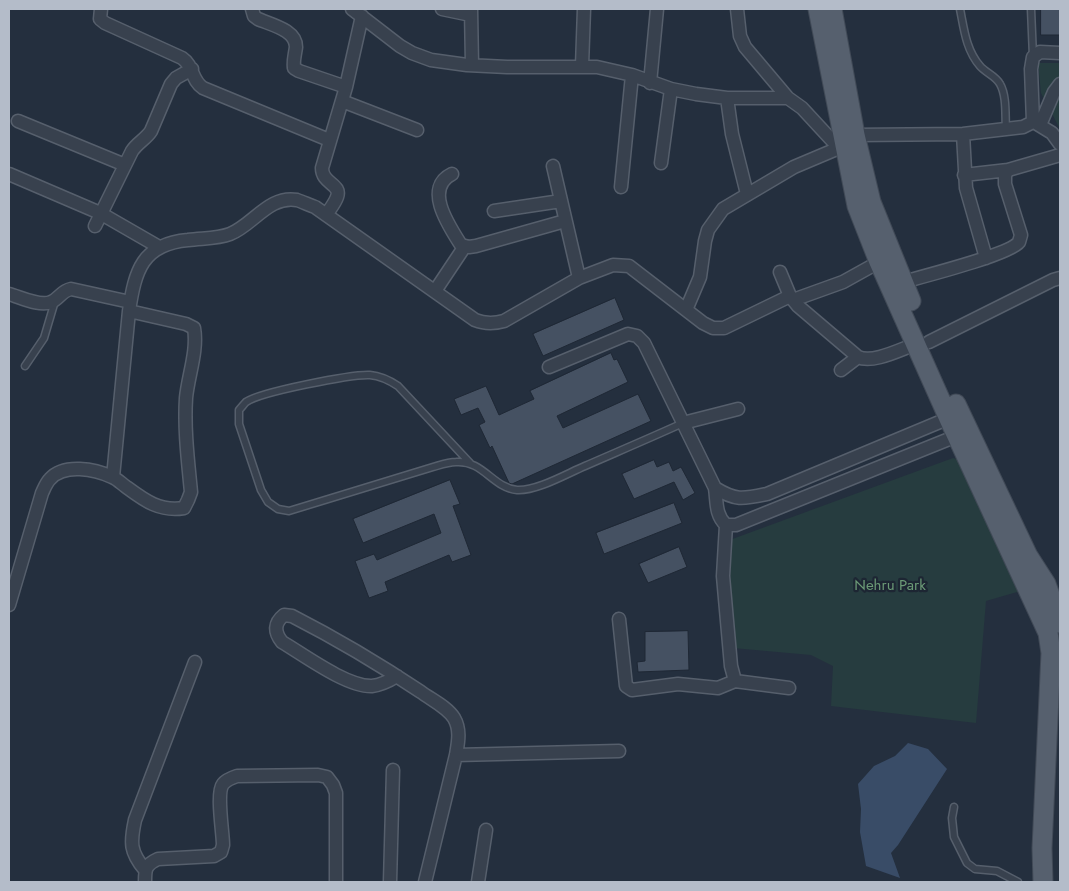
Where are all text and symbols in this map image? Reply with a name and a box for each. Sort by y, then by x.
park label: Nehru Park [854,577,926,595]

